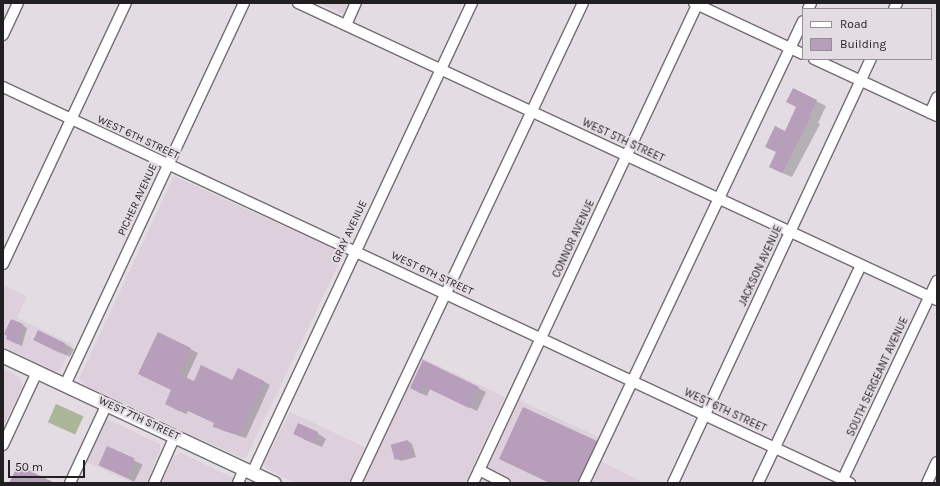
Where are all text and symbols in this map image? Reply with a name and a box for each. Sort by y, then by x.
legend [802,8,932,60]
text: Road [840,17,868,31]
text: Building [840,37,886,51]
street label: WEST 6TH STREET [95,113,181,163]
street label: WEST 5TH STREET [580,116,666,166]
street label: PICHER AVENUE [116,162,160,238]
street label: CONNOR AVENUE [550,198,598,280]
street label: GRAY AVENUE [330,199,370,265]
street label: JACKSON AVENUE [737,224,785,308]
street label: WEST 6TH STREET [389,249,475,299]
street label: SOUTH SERGEANT AVENUE [844,315,912,439]
street label: WEST 6TH STREET [682,386,768,436]
street label: WEST 7TH STREET [96,394,182,444]
scale bar [10,452,87,478]
text: 50 m [15,460,43,474]

